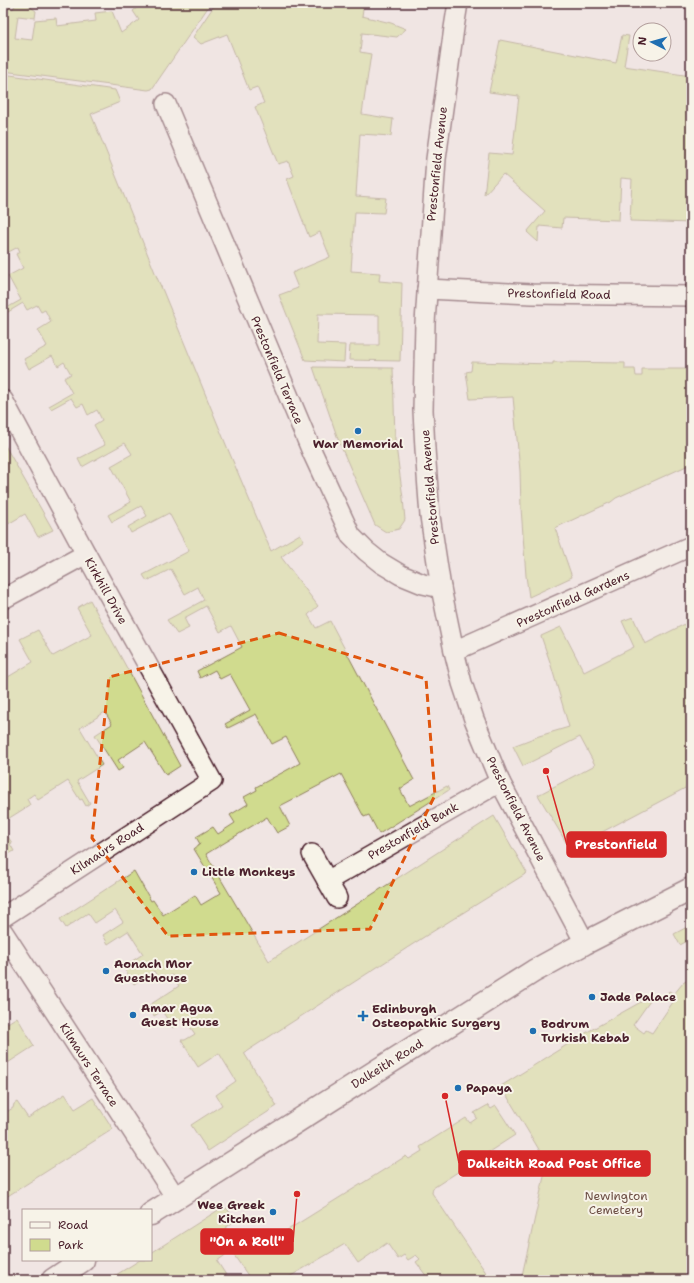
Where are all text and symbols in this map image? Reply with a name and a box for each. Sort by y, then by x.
north arrow [632,22,672,62]
text: N [635,36,650,46]
street label: Prestonfield Avenue [423,106,451,222]
street label: Prestonfield Road [507,285,611,303]
street label: Prestonfield Terrace [247,314,307,427]
marker: War Memorial [353,426,363,436]
street label: Prestonfield Avenue [417,429,443,545]
place label: War Memorial [313,436,403,452]
street label: Kirkhill Drive [81,555,131,627]
street label: Prestonfield Gardens [514,567,632,631]
street label: Prestonfield Avenue [483,754,549,864]
street label: Prestonfield Bank [365,799,461,863]
street label: Kilmaurs Road [67,819,147,879]
callout: Prestonfield [567,832,666,857]
text: Prestonfield [575,836,657,853]
place label: Little Monkeys [202,864,295,880]
marker: Little Monkeys [189,867,199,877]
place label: Aonach Mor Guesthouse [114,956,193,986]
marker: Aonach Mor Guesthouse [101,966,111,976]
place label: Jade Palace [600,989,676,1005]
marker: Jade Palace [587,992,597,1002]
place label: Amar Agua Guest House [141,1000,219,1030]
place label: Edinburgh Osteopathic Surgery [372,1001,500,1031]
marker: Amar Agua Guest House [128,1010,138,1020]
marker: Edinburgh Osteopathic Surgery [357,1010,369,1022]
place label: Bodrum Turkish Kebab [541,1016,629,1046]
street label: Kilmaurs Terrace [56,1020,122,1110]
marker: Bodrum Turkish Kebab [528,1026,538,1036]
street label: Dalkeith Road [348,1035,426,1092]
place label: Papaya [466,1080,513,1096]
marker: Papaya [453,1083,463,1093]
callout: Dalkeith Road Post Office [459,1151,650,1176]
text: Dalkeith Road Post Office [467,1155,641,1172]
park label: Newington Cemetery [584,1188,648,1218]
place label: Wee Greek Kitchen [197,1197,265,1227]
marker: Wee Greek Kitchen [268,1207,278,1217]
legend [22,1209,152,1261]
text: Road [58,1217,89,1233]
callout: "On a Roll" [201,1229,293,1254]
text: "On a Roll" [209,1233,285,1250]
text: Park [58,1237,84,1253]

